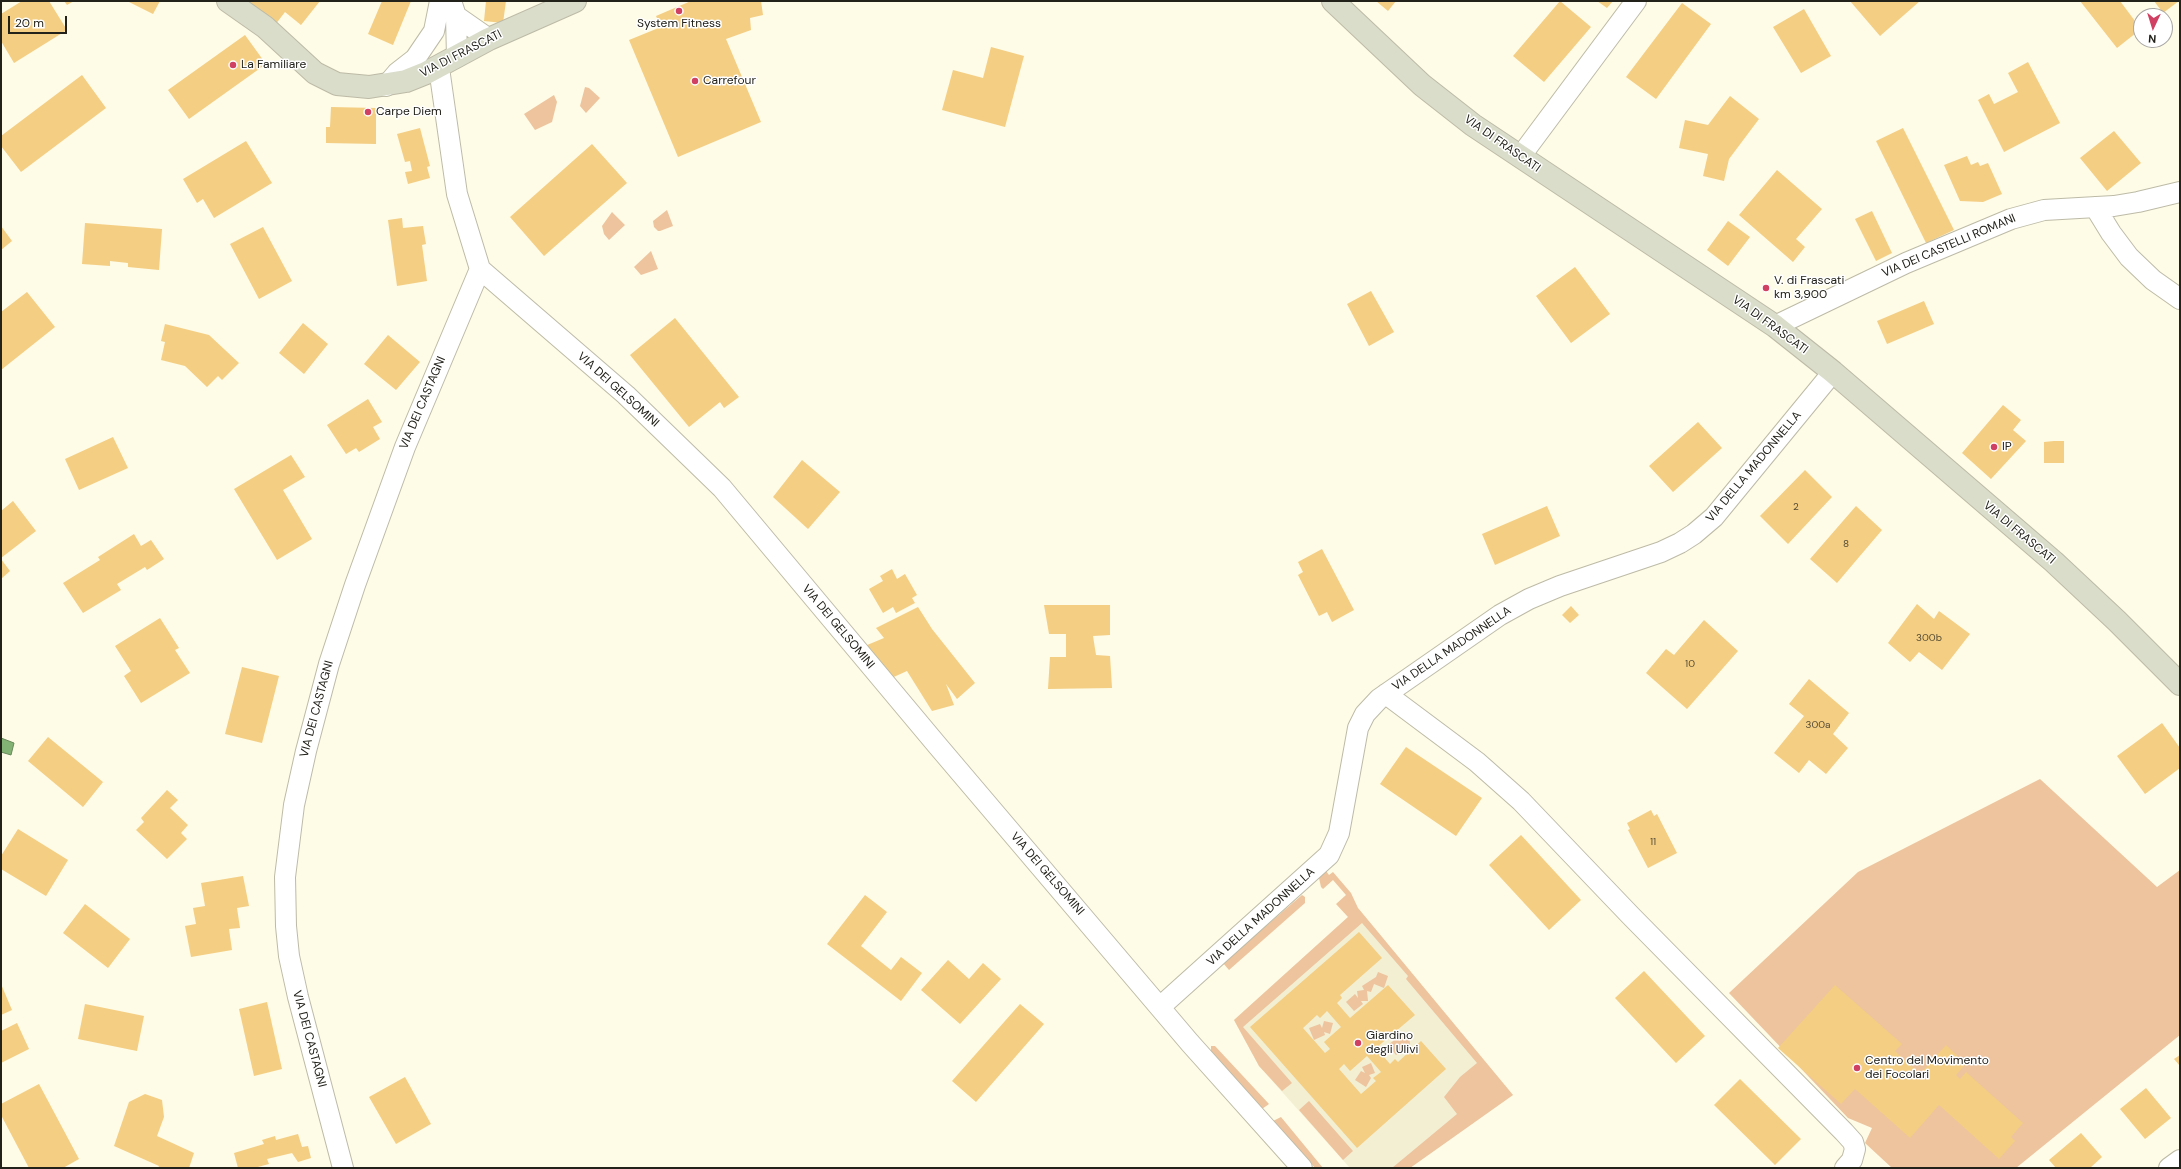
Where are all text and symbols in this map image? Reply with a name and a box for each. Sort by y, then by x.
marker: System Fitness [674,6,684,16]
scale bar [10,8,69,34]
north arrow [2133,8,2173,48]
text: 20 m [15,15,44,31]
place label: System Fitness [637,17,721,31]
street label: VIA DI FRASCATI [418,27,504,81]
text: N [2148,32,2157,46]
place label: La Familiare [241,58,306,72]
marker: La Familiare [228,60,238,70]
place label: Carrefour [703,74,756,88]
marker: Carrefour [690,76,700,86]
place label: Carpe Diem [376,105,442,119]
marker: Carpe Diem [363,107,373,117]
street label: VIA DI FRASCATI [1461,112,1543,176]
street label: VIA DEI CASTELLI ROMANI [1880,211,2018,281]
place label: V. di Frascati km 3,900 [1774,274,1844,302]
marker: V. di Frascati km 3,900 [1761,283,1771,293]
street label: VIA DI FRASCATI [1729,293,1811,357]
street label: VIA DEI GELSOMINI [574,349,662,431]
street label: VIA DEI CASTAGNI [397,354,449,452]
street label: VIA DELLA MADONNELLA [1703,409,1805,525]
place label: IP [2002,440,2012,454]
marker: IP [1989,442,1999,452]
street label: VIA DI FRASCATI [1980,499,2058,567]
house number: 2 [1793,501,1799,513]
house number: 8 [1843,538,1849,550]
street label: VIA DEI GELSOMINI [799,582,877,672]
street label: VIA DELLA MADONNELLA [1390,604,1514,694]
house number: 300b [1916,632,1942,644]
house number: 10 [1685,658,1695,670]
street label: VIA DEI CASTAGNI [297,659,337,759]
house number: 300a [1805,719,1831,731]
street label: VIA DEI GELSOMINI [1007,830,1087,918]
house number: 11 [1650,836,1656,848]
street label: VIA DELLA MADONNELLA [1204,865,1318,969]
street label: VIA DEI CASTAGNI [289,989,329,1089]
place label: Giardino degli Ulivi [1366,1029,1418,1057]
marker: Giardino degli Ulivi [1353,1038,1363,1048]
place label: Centro del Movimento dei Focolari [1865,1054,1989,1082]
marker: Centro del Movimento dei Focolari [1852,1063,1862,1073]

